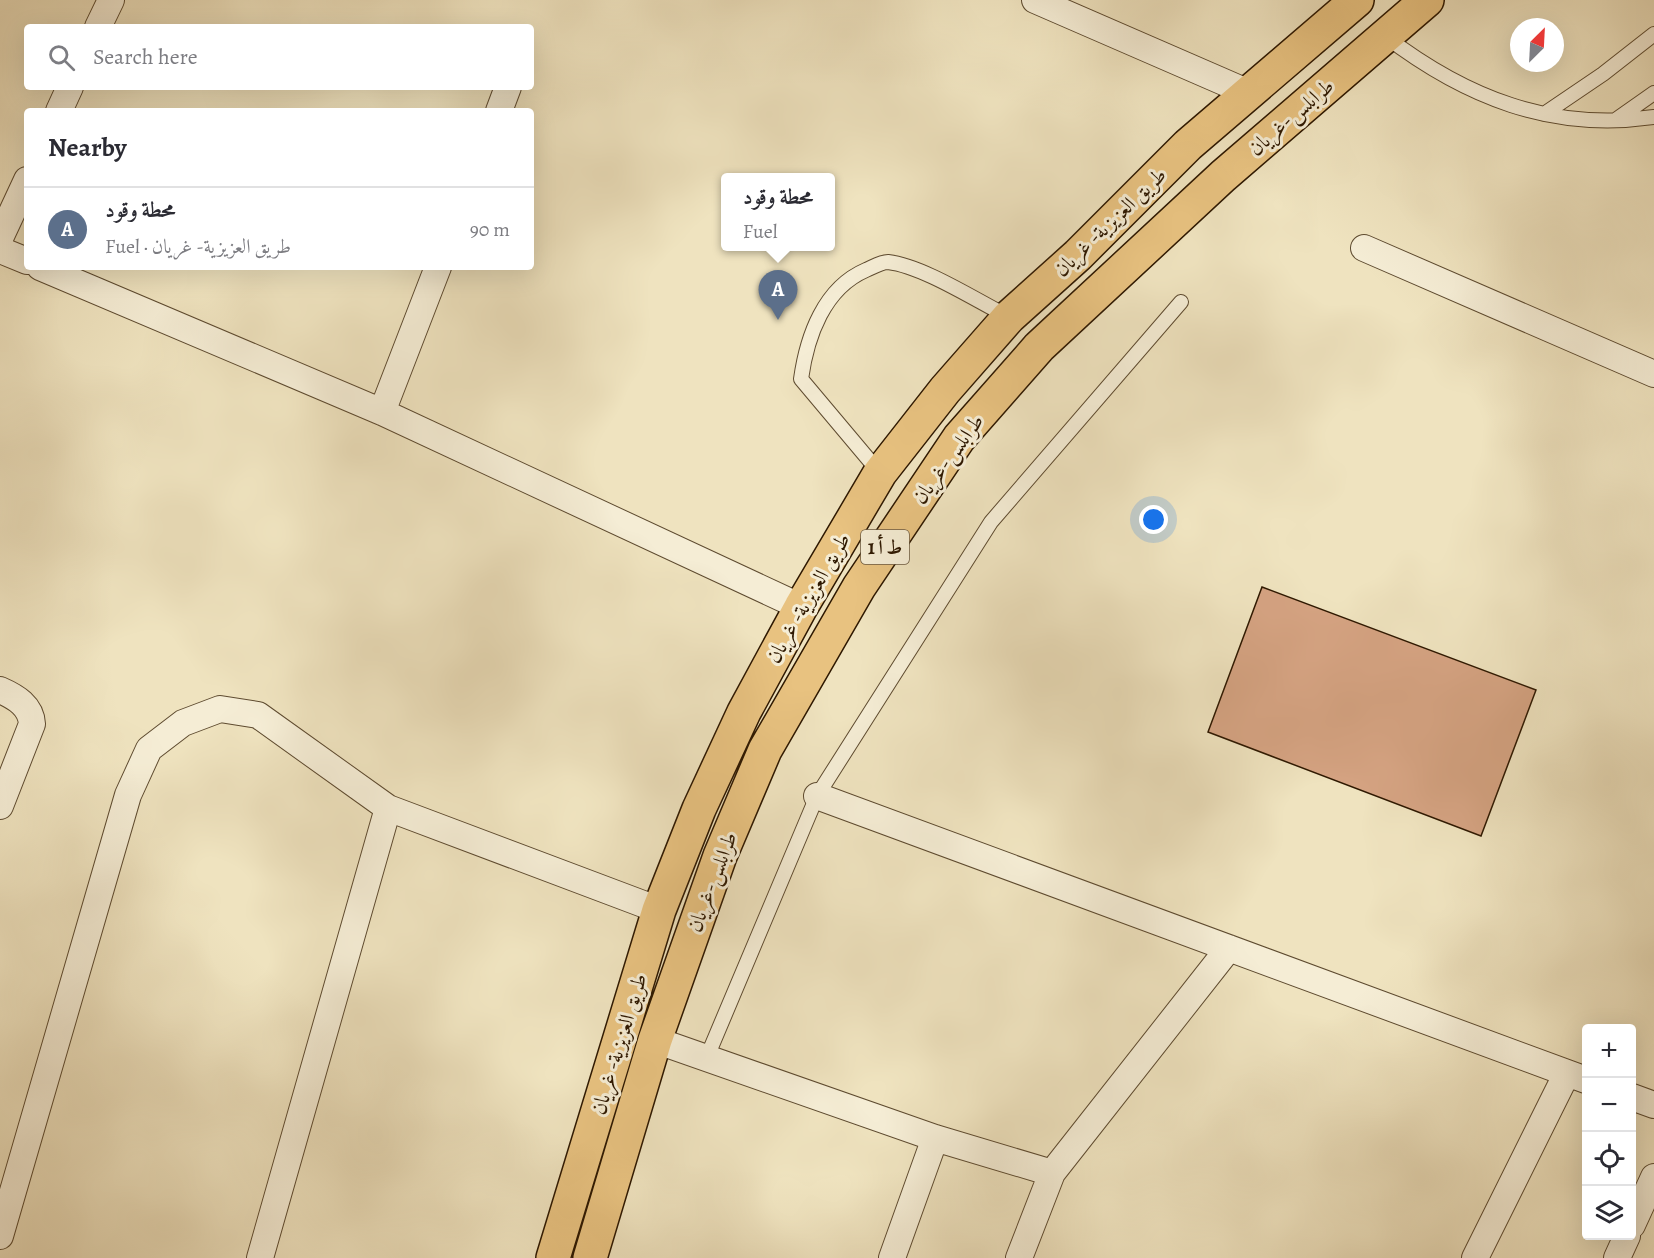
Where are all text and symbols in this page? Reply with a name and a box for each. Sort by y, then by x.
north arrow [1510,18,1564,72]
search box [24,24,534,90]
icon: search [45,41,78,74]
text: Search here [93,42,198,72]
street label: طرابلس-غريان [1242,72,1340,163]
text: Nearby [48,130,127,165]
street label: طريق العزيزية- غريان [1048,161,1173,284]
popup [721,173,835,251]
text: محطة وقود [743,182,813,212]
text: محطة وقود [105,195,175,225]
text: A [61,216,74,243]
text: 90 m [470,216,510,243]
text: Fuel [743,218,778,245]
text: Fuel · طريق العزيزية- غريان [105,233,291,260]
pin: A [758,270,798,320]
street label: طرابلس-غريان [906,408,991,510]
your location [1139,505,1168,534]
street label: طريق العزيزية- غريان [759,528,858,669]
road number: ط أ 1 [861,530,909,564]
street label: طرابلس-غريان [680,828,745,936]
street label: طريق العزيزية- غريان [584,970,655,1118]
map controls [1582,1024,1636,1240]
button: + [1582,1024,1636,1078]
button: − [1582,1078,1636,1132]
button: locate [1582,1132,1636,1186]
button: layers [1582,1186,1636,1240]

